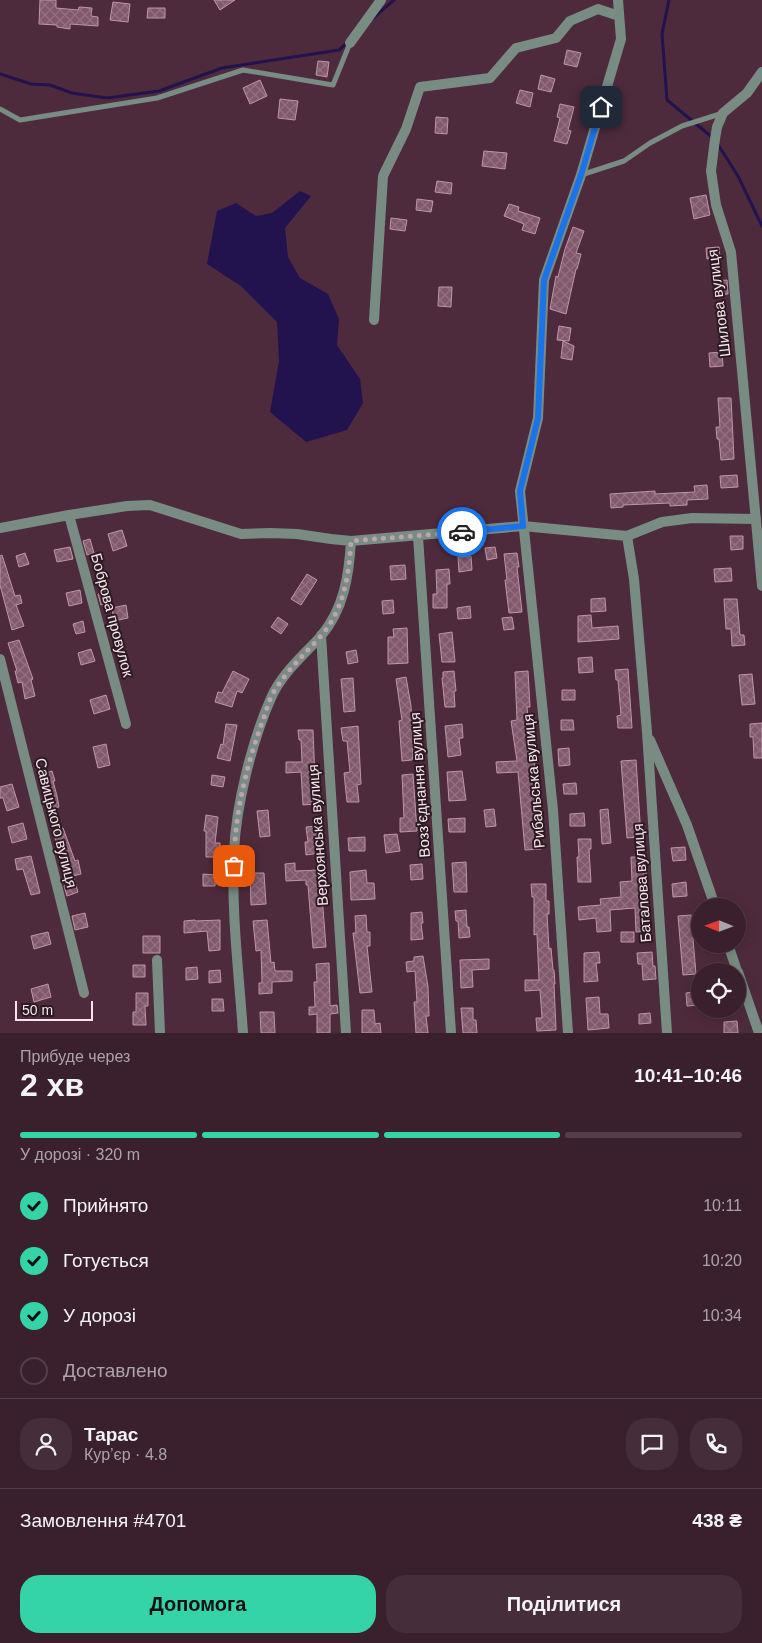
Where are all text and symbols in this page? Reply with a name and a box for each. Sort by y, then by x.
pin [580,86,622,128]
icon: home [587,93,615,121]
street label: Шилова вулиця [703,248,734,358]
courier [437,507,487,557]
icon: car [448,518,476,546]
street label: Боброва провулок [88,551,137,679]
street label: Возз’єднання вулиця [406,712,433,858]
street label: Рибальська вулиця [519,713,548,849]
street label: Савицького вулиця [32,756,81,890]
street label: Верхоянська вулиця [304,764,331,906]
street label: Баталова вулиця [629,823,654,943]
pin [213,845,255,887]
icon: bag [220,852,248,880]
north arrow [691,898,746,952]
map controls [691,898,746,1018]
button: locate [691,963,746,1018]
scale bar [15,998,92,1021]
text: 50 m [22,1002,53,1018]
text: Прибуде через [20,1048,130,1065]
text: 10:41–10:46 [634,1065,742,1086]
text: 2 хв [20,1067,84,1103]
text: У дорозі · 320 m [20,1146,140,1163]
icon: check [20,1192,48,1220]
text: Прийнято [63,1195,148,1216]
text: 10:11 [703,1197,742,1214]
icon: check [20,1247,48,1275]
text: Готується [63,1250,149,1271]
text: 10:20 [702,1252,742,1269]
icon: check [20,1302,48,1330]
text: У дорозі [63,1305,136,1326]
text: 10:34 [702,1307,742,1324]
text: Доставлено [63,1360,168,1381]
button: person [20,1418,72,1470]
button: chat [626,1418,678,1470]
button: phone [690,1418,742,1470]
text: Тарас [84,1424,138,1445]
text: Кур’єр · 4.8 [84,1446,167,1463]
text: Замовлення #4701 [20,1510,186,1531]
text: 438 ₴ [692,1510,742,1531]
button: Допомога [20,1575,376,1633]
button: Поділитися [386,1575,742,1633]

